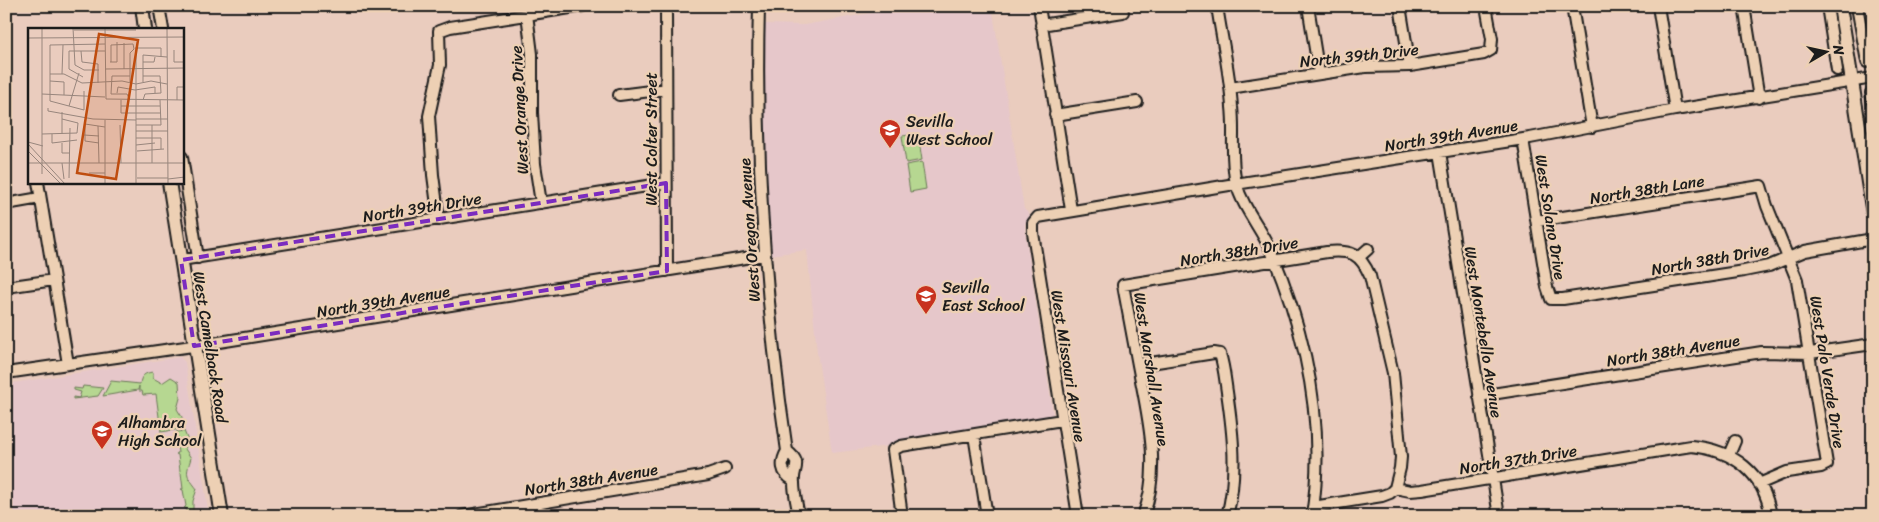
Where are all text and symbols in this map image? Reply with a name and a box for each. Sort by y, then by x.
inset map [28,28,184,184]
north arrow [1802,28,1852,78]
street label: North 39th Drive [1298,35,1420,76]
text: N [1825,42,1851,57]
street label: West Orange Drive [502,45,537,175]
street label: West Colter Street [637,72,666,206]
place label: Sevilla West School [906,107,993,154]
street label: North 39th Avenue [1382,111,1520,160]
school or university icon: Sevilla West School [878,118,902,149]
street label: West Solano Drive [1526,152,1575,282]
street label: West Oregon Avenue [730,157,769,303]
street label: North 38th Lane [1588,166,1706,213]
street label: North 39th Drive [361,184,483,231]
street label: North 38th Drive [1178,228,1300,275]
street label: North 38th Drive [1649,235,1771,284]
street label: West Montebello Avenue [1456,244,1511,420]
street label: West Camelback Road [184,269,237,427]
place label: Sevilla East School [942,273,1025,320]
street label: North 39th Avenue [314,277,452,326]
school or university icon: Sevilla East School [914,284,938,315]
street label: West Missouri Avenue [1042,288,1095,444]
street label: West Marshall Avenue [1125,290,1178,448]
street label: West Palo Verde Drive [1801,294,1854,451]
street label: North 38th Avenue [1604,326,1742,375]
place label: Alhambra High School [117,408,202,455]
school or university icon: Alhambra High School [90,419,114,450]
street label: North 37th Drive [1457,436,1579,483]
street label: North 38th Avenue [522,455,660,504]

